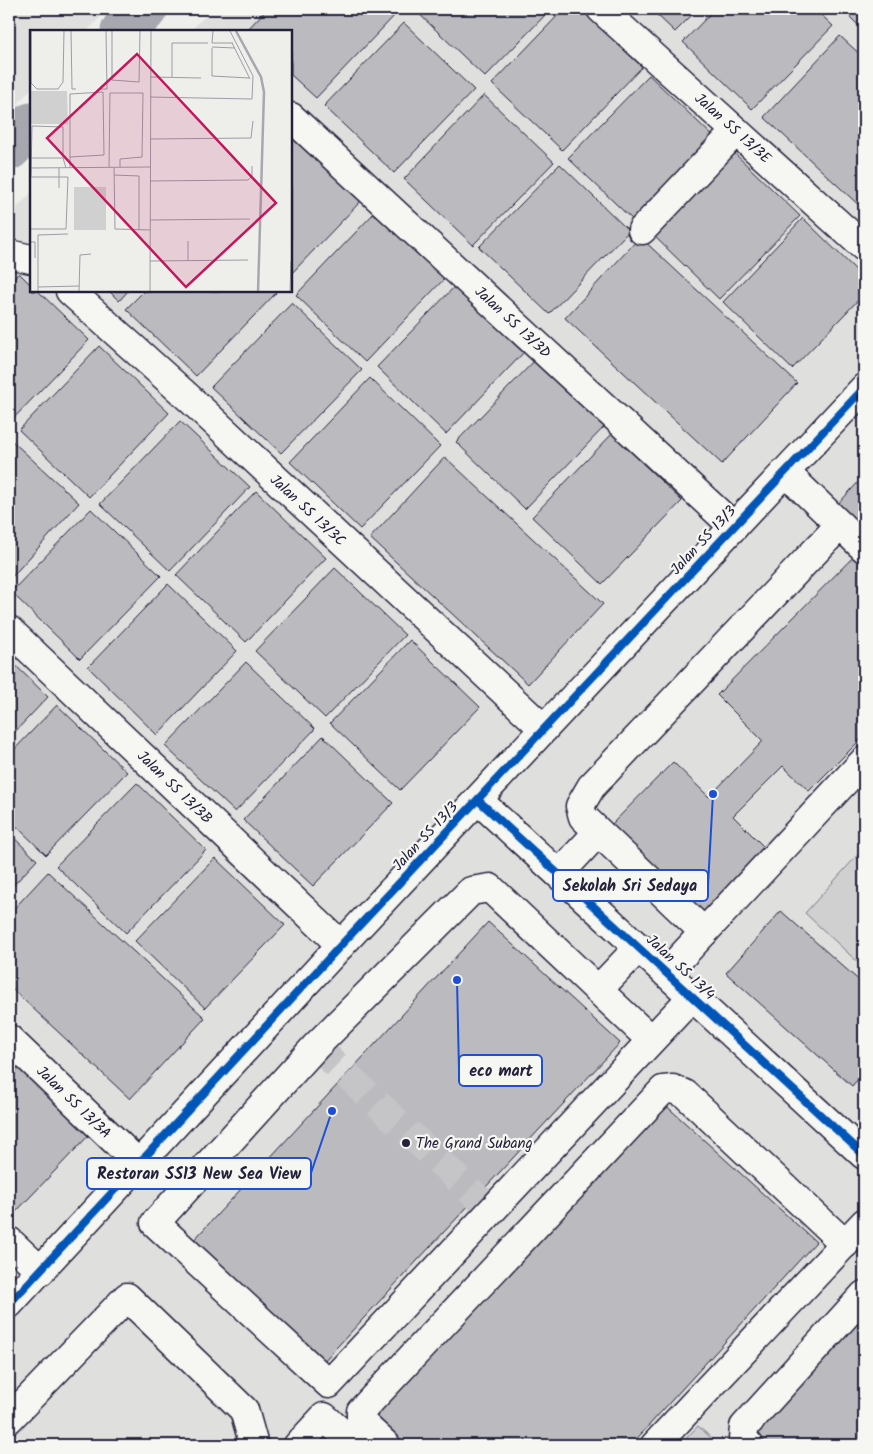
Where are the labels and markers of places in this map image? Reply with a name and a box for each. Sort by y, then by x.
callout: Sekolah Sri Sedaya [553,870,708,901]
callout: eco mart [459,1055,542,1086]
place label: The Grand Subang [416,1132,533,1156]
marker: The Grand Subang [400,1137,412,1149]
callout: Restoran SS13 New Sea View [87,1158,311,1189]

